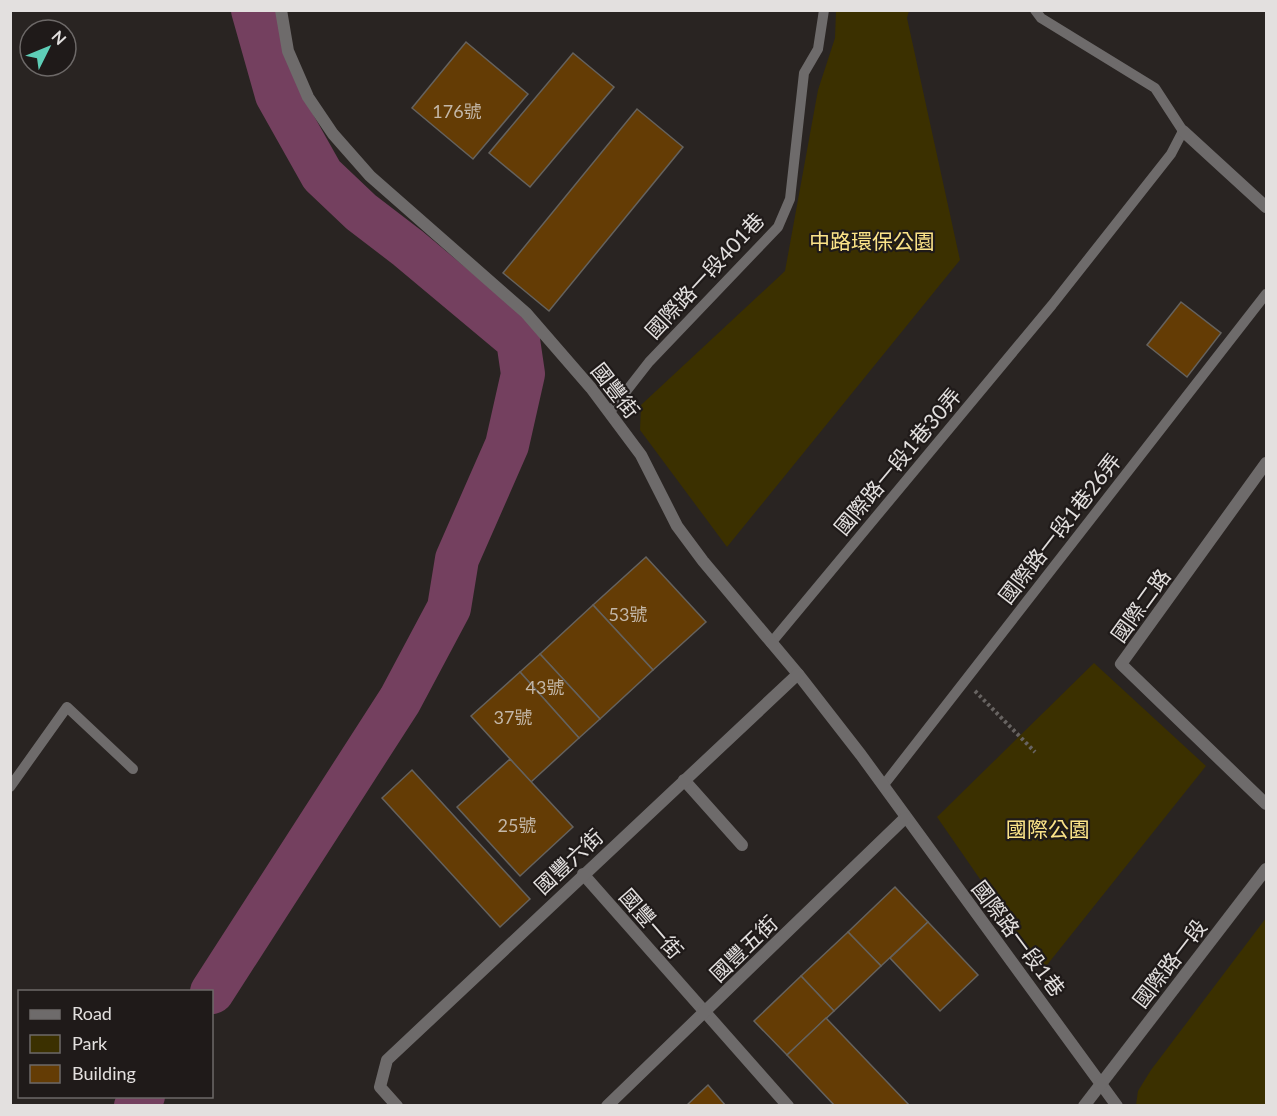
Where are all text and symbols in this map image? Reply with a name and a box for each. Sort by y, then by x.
north arrow [18,18,78,78]
text: N [48,26,70,48]
house number: 176號 [432,100,482,122]
street label: 國際路一段401巷 [639,207,769,343]
park label: 中路環保公園 [809,228,935,253]
street label: 國豐街 [587,357,645,423]
street label: 國際路一段1巷30弄 [828,383,966,539]
street label: 國際路一段1巷26弄 [993,448,1125,608]
street label: 國際二路 [1105,564,1175,646]
house number: 53號 [609,603,647,625]
house number: 43號 [526,676,564,698]
house number: 37號 [494,706,532,728]
house number: 25號 [498,814,536,836]
park label: 國際公園 [1006,816,1090,841]
street label: 國豐六街 [529,823,607,899]
street label: 國際路一段1巷 [967,875,1071,1001]
street label: 國豐一街 [615,883,689,963]
street label: 國豐五街 [704,910,782,986]
street label: 國際路一段 [1127,914,1211,1012]
legend [18,990,213,1098]
text: Road [72,1002,112,1024]
text: Park [72,1032,108,1054]
text: Building [72,1062,136,1084]

